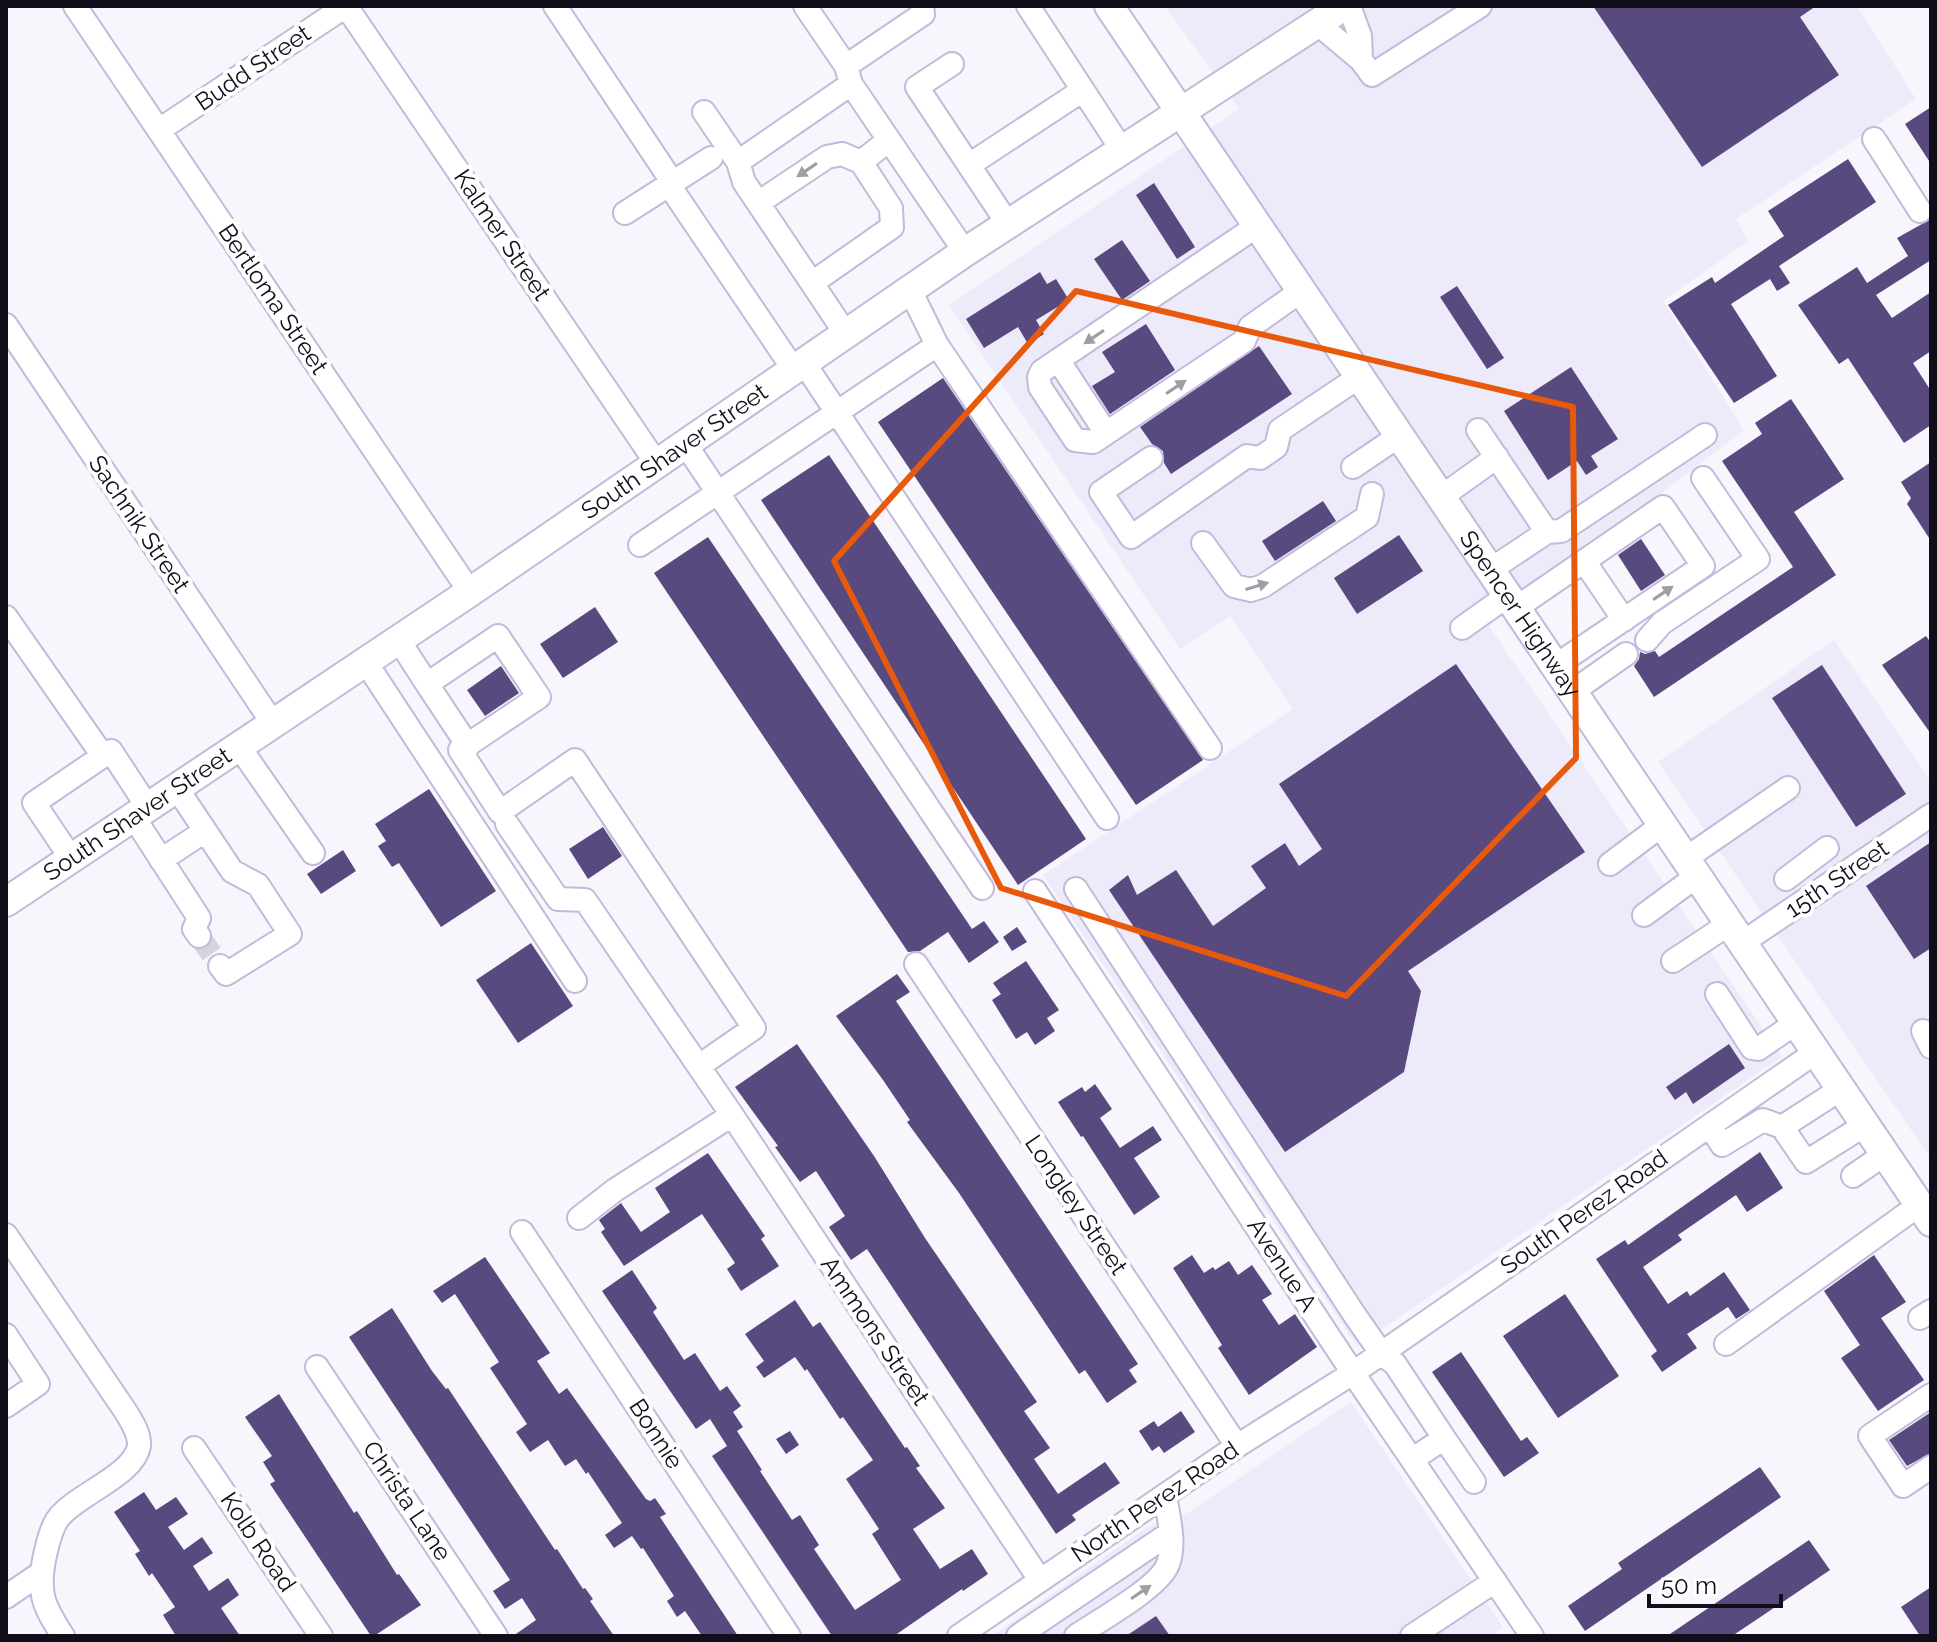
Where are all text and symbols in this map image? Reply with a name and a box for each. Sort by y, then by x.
street label: Budd Street [190,18,316,117]
one-way arrow [797,162,818,177]
street label: Kalmer Street [448,164,557,306]
street label: Bertloma Street [212,218,334,379]
one-way arrow [1083,329,1105,343]
street label: South Shaver Street [575,377,773,525]
one-way arrow [1165,380,1186,395]
street label: Sachnik Street [83,450,196,598]
street label: Spencer Highway [1454,525,1587,703]
one-way arrow [1245,579,1269,592]
one-way arrow [1653,586,1674,601]
street label: South Shaver Street [38,741,236,887]
street label: 15th Street [1780,834,1894,924]
street label: Longley Street [1019,1129,1134,1280]
street label: South Perez Road [1495,1143,1673,1280]
street label: Avenue A [1241,1212,1323,1317]
street label: Ammons Street [815,1251,936,1410]
street label: Bonnie [623,1393,690,1474]
street label: Christa Lane [357,1435,458,1566]
street label: North Perez Road [1066,1435,1244,1568]
street label: Kolb Road [215,1486,302,1597]
scale bar [1649,1558,1781,1608]
text: 50 m [1661,1571,1717,1600]
one-way arrow [1130,1585,1151,1600]

